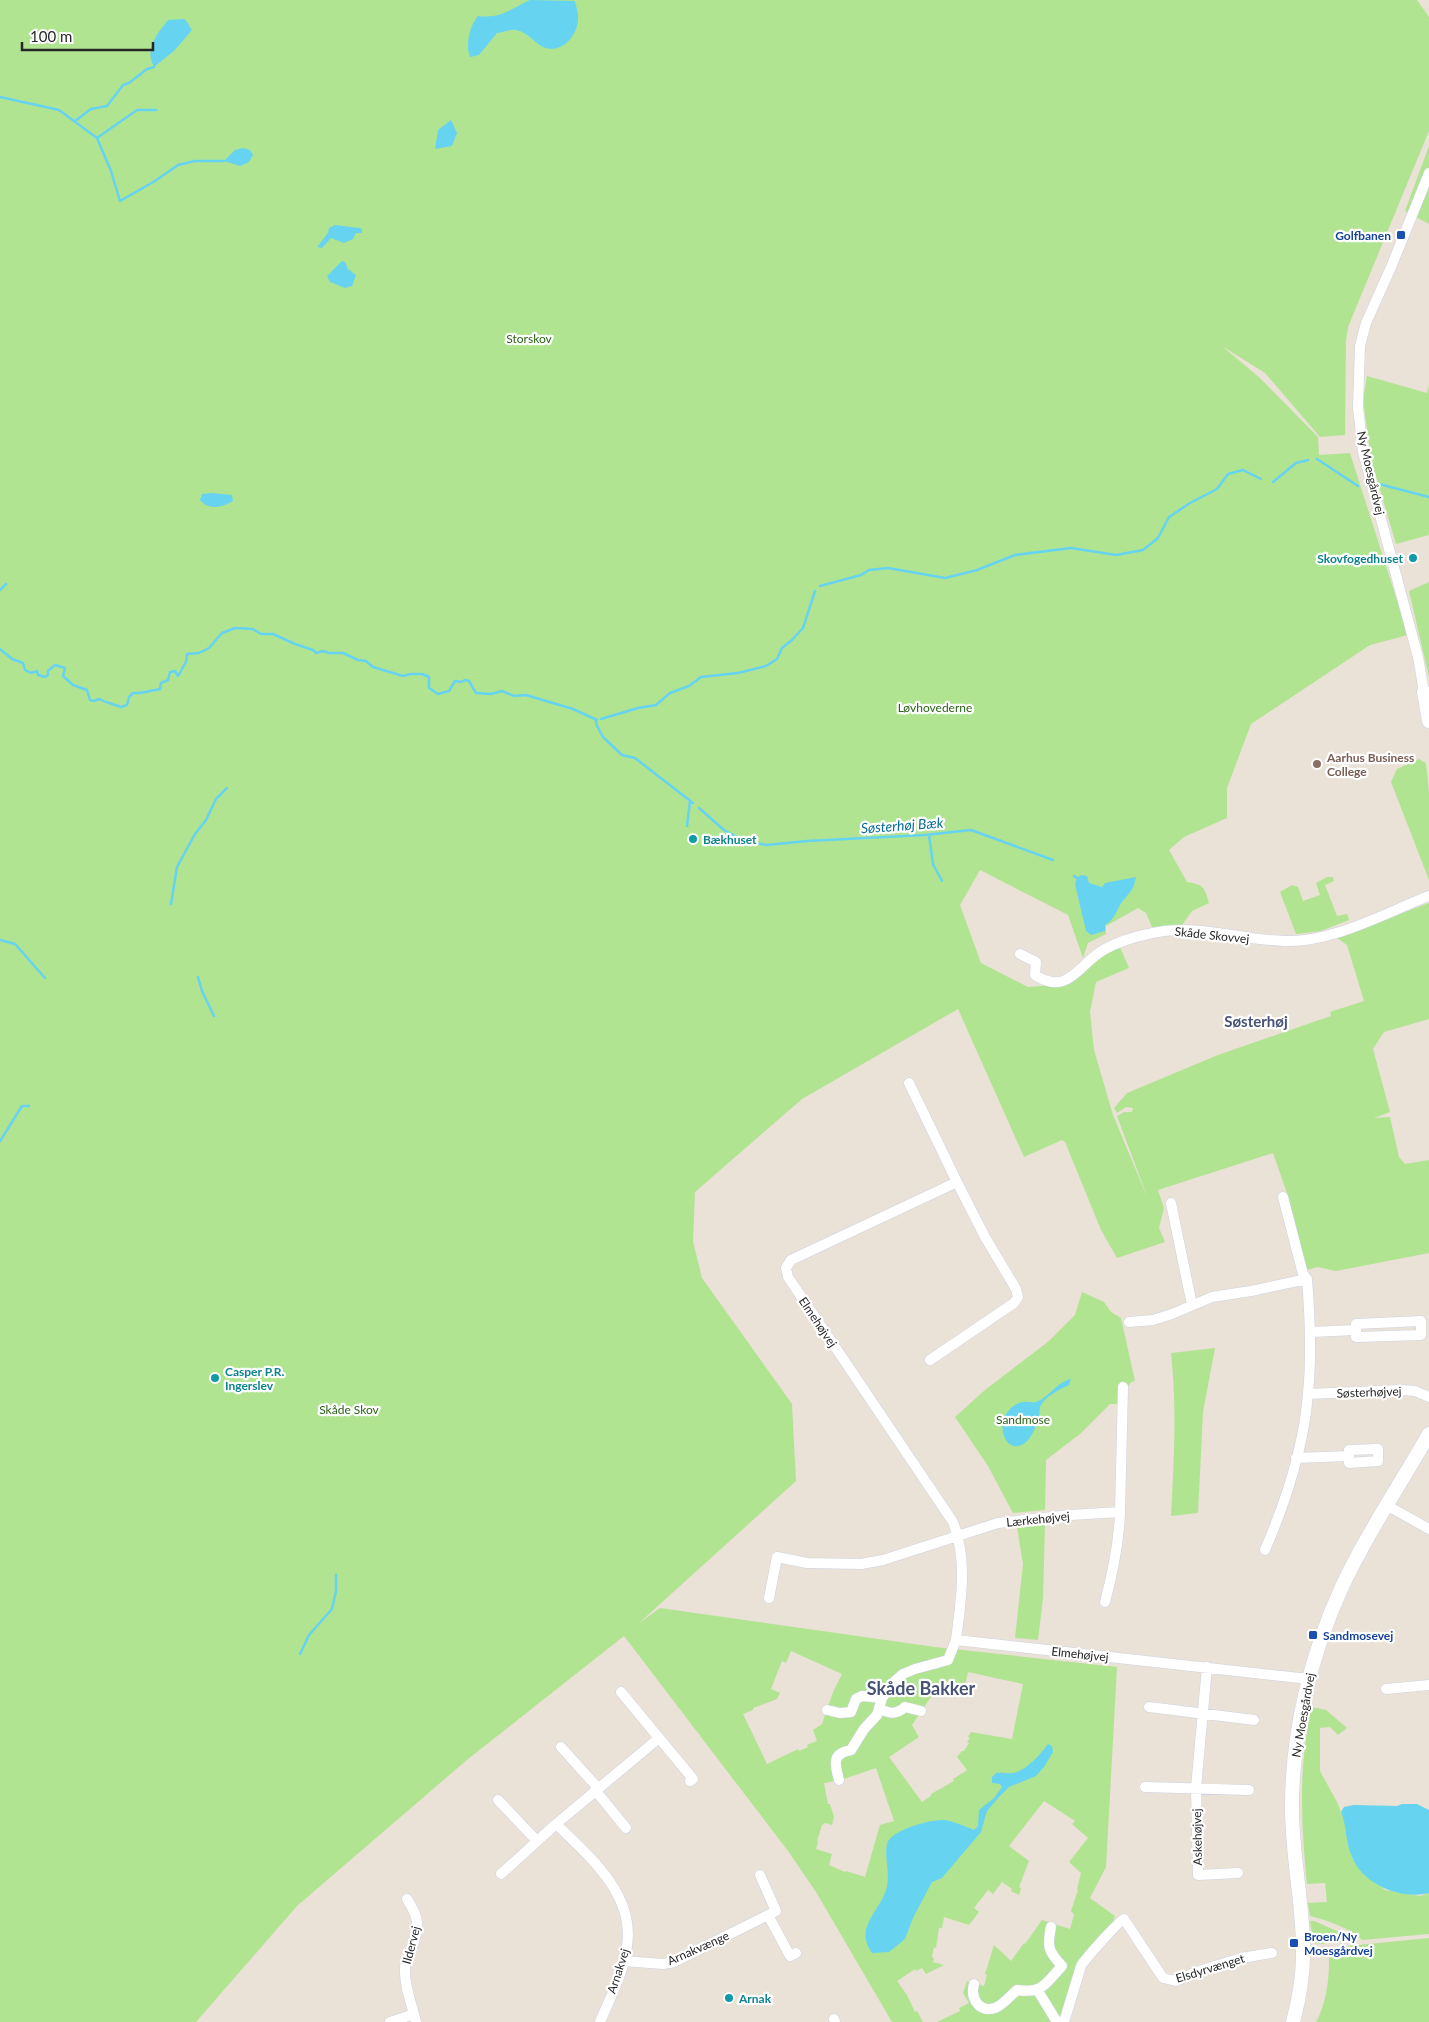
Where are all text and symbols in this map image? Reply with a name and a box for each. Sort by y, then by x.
scale bar [22,20,154,52]
text: 100 m [30,27,72,45]
place label: Golfbanen [1335,228,1391,243]
marker: Golfbanen [1395,229,1407,241]
park label: Storskov [506,331,553,346]
street label: Ny Moesgårdvej [1354,430,1388,516]
place label: Skovfogedhuset [1317,551,1404,566]
marker: Skovfogedhuset [1407,552,1419,564]
park label: Løvhovederne [898,700,972,715]
place label: Aarhus Business College [1326,750,1414,779]
marker: Aarhus Business College [1311,758,1323,770]
water label: Søsterhøj Bæk [860,814,944,836]
place label: Bækhuset [703,832,757,847]
marker: Bækhuset [687,833,699,845]
street label: Skåde Skovvej [1174,924,1250,946]
district label: Søsterhøj [1224,1012,1288,1030]
street label: Elmehøjvej [796,1294,840,1350]
place label: Casper P.R. Ingerslev [225,1364,285,1393]
marker: Casper P.R. Ingerslev [209,1372,221,1384]
street label: Søsterhøjvej [1336,1383,1402,1401]
park label: Skåde Skov [319,1402,380,1417]
park label: Sandmose [996,1412,1050,1427]
street label: Lærkehøjvej [1005,1508,1071,1530]
place label: Sandmosevej [1323,1628,1393,1643]
marker: Sandmosevej [1307,1629,1319,1641]
street label: Elmehøjvej [1051,1644,1110,1664]
street label: Ny Moesgårdvej [1288,1671,1318,1758]
district label: Skåde Bakker [867,1677,976,1699]
street label: Askehøjvej [1189,1808,1205,1866]
street label: Ildervej [399,1924,423,1966]
street label: Arnakvænge [665,1928,731,1968]
place label: Broen/Ny Moesgårdvej [1304,1929,1373,1958]
marker: Broen/Ny Moesgårdvej [1288,1937,1300,1949]
street label: Arnakvej [604,1946,632,1995]
street label: Elsdyrvænget [1174,1950,1247,1986]
place label: Arnak [738,1991,772,2006]
marker: Arnak [723,1992,735,2004]

